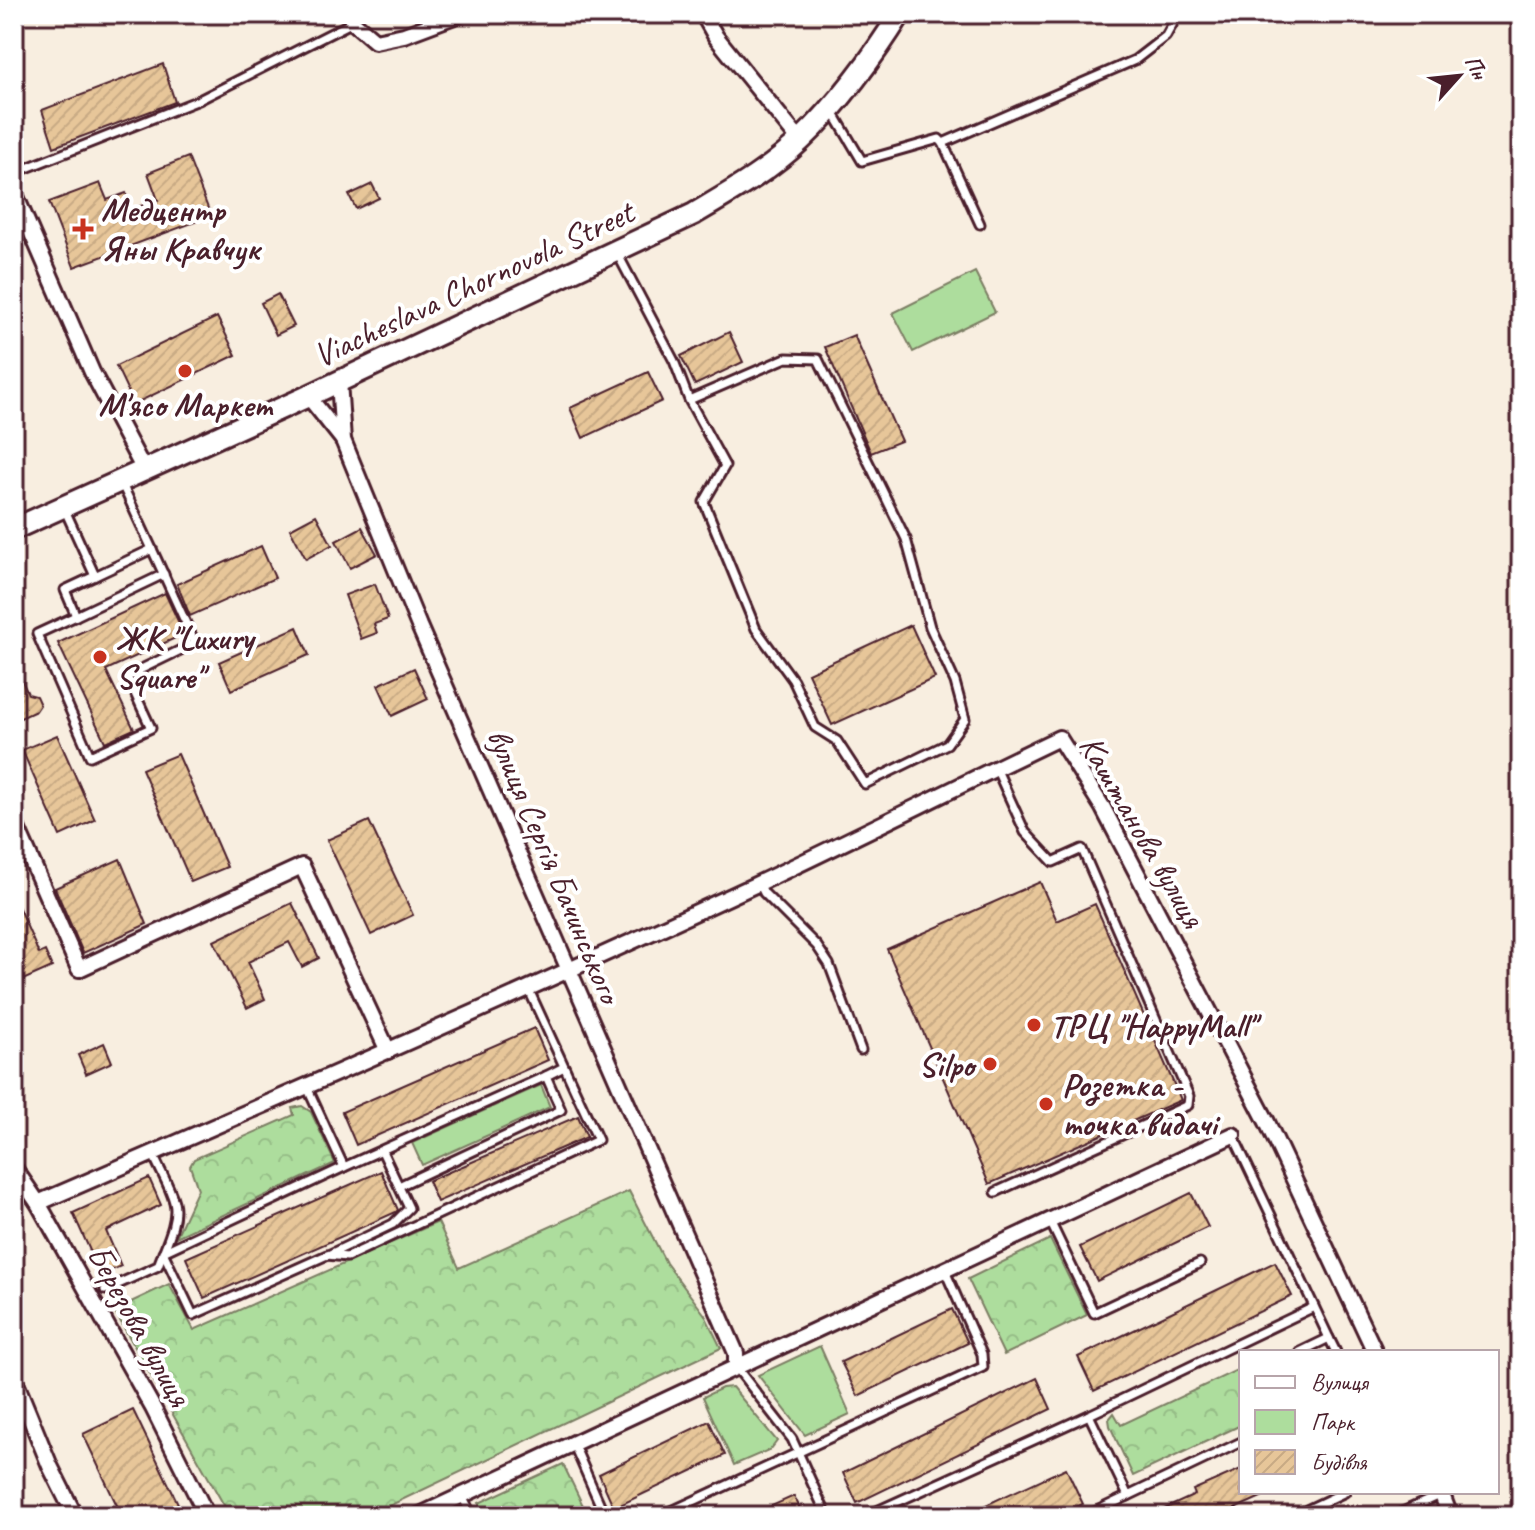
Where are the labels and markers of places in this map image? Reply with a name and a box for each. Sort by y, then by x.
place label: Медцентр Яны Кравчук [101,188,263,270]
marker: Медцентр Яны Кравчук [72,218,94,240]
marker: М'ясо Маркет [176,362,194,380]
place label: М'ясо Маркет [99,383,274,426]
place label: ЖК "Luxury Square" [116,616,256,698]
marker: ЖК "Luxury Square" [91,648,109,666]
place label: ТРЦ "HappyMall" [1050,1004,1262,1047]
marker: ТРЦ "HappyMall" [1025,1016,1043,1034]
place label: Silpo [919,1043,978,1086]
marker: Silpo [981,1055,999,1073]
place label: Розетка - точка видачі [1062,1063,1221,1145]
marker: Розетка - точка видачі [1037,1095,1055,1113]

